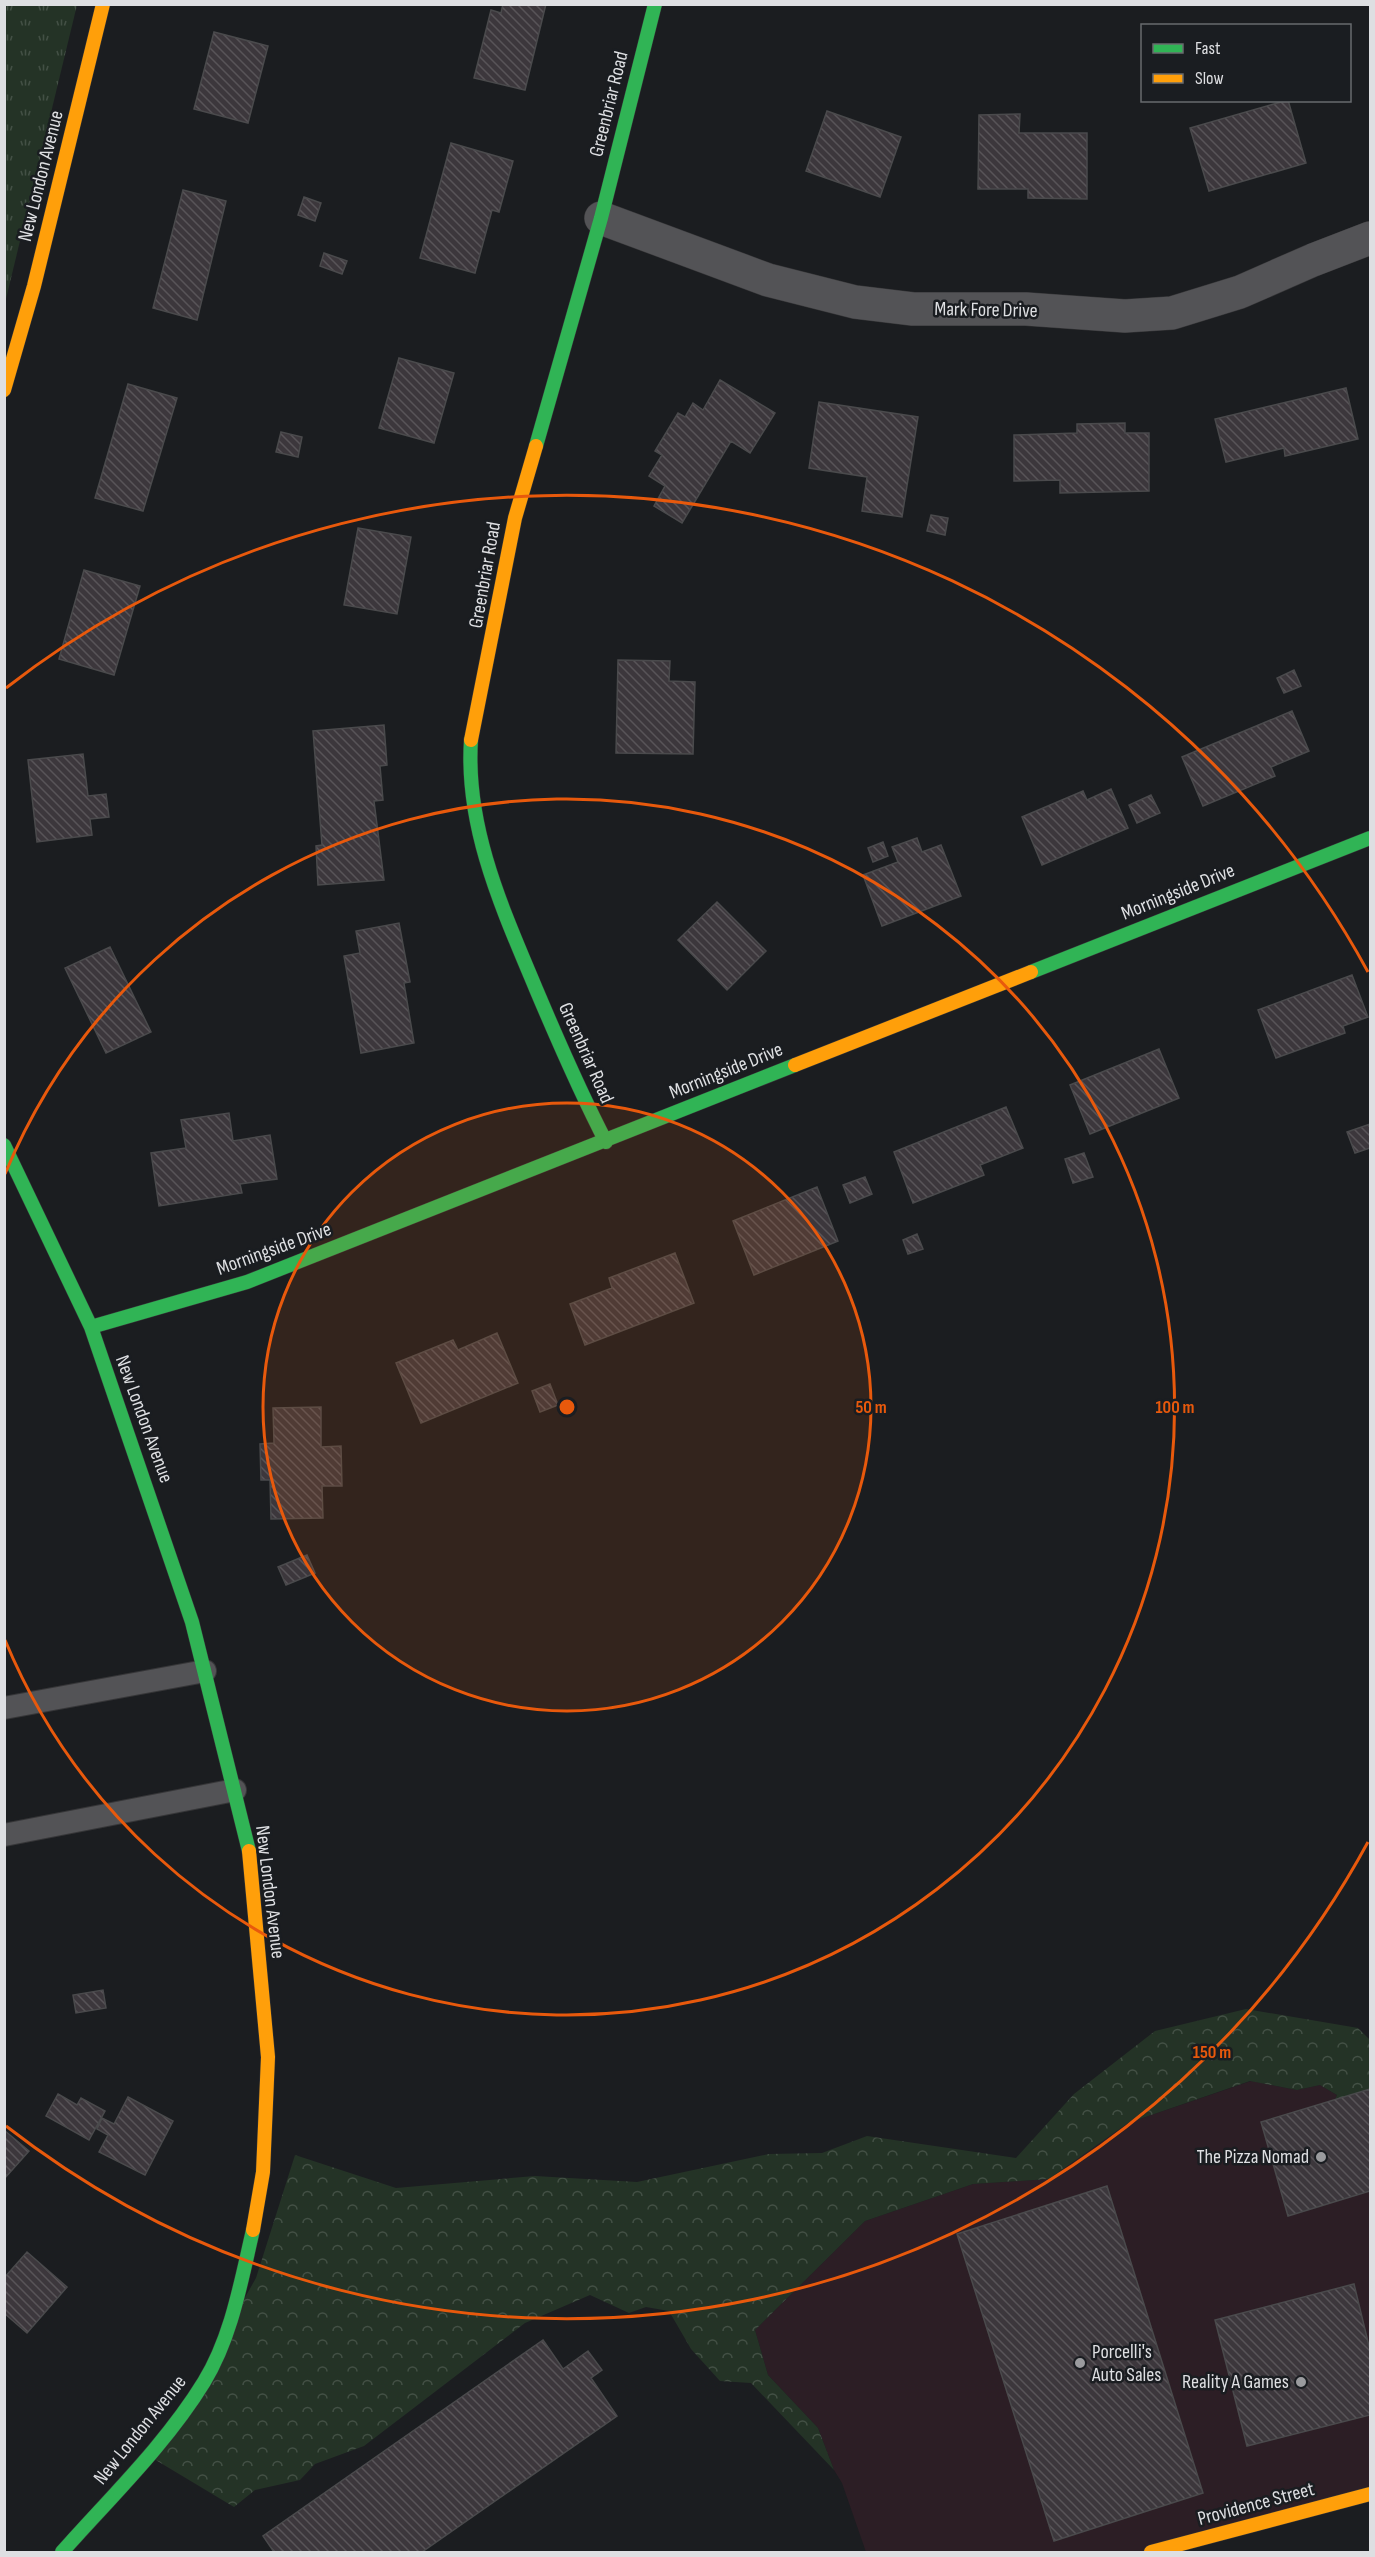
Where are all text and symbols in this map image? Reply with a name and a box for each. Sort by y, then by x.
legend [1141,24,1351,102]
text: Fast [1195,38,1221,59]
street label: Greenbriar Road [584,49,634,159]
text: Slow [1195,68,1224,89]
street label: New London Avenue [13,108,69,244]
street label: Mark Fore Drive [934,297,1038,323]
street label: Greenbriar Road [464,520,506,630]
street label: Morningside Drive [1118,858,1238,926]
street label: Greenbriar Road [553,999,619,1107]
street label: Morningside Drive [666,1037,786,1105]
street label: Morningside Drive [213,1217,335,1281]
street label: New London Avenue [110,1352,178,1486]
centre of rings [557,1397,577,1417]
text: 50 m [855,1397,887,1418]
text: 100 m [1156,1397,1195,1418]
street label: New London Avenue [250,1824,290,1960]
text: 150 m [1193,2042,1231,2063]
place label: The Pizza Nomad [1197,2145,1309,2169]
marker: The Pizza Nomad [1314,2150,1328,2164]
place label: Porcelli's Auto Sales [1091,2340,1162,2387]
marker: Porcelli's Auto Sales [1073,2356,1087,2370]
street label: New London Avenue [89,2370,191,2490]
place label: Reality A Games [1182,2370,1289,2394]
marker: Reality A Games [1294,2375,1308,2389]
street label: Providence Street [1195,2477,1317,2531]

